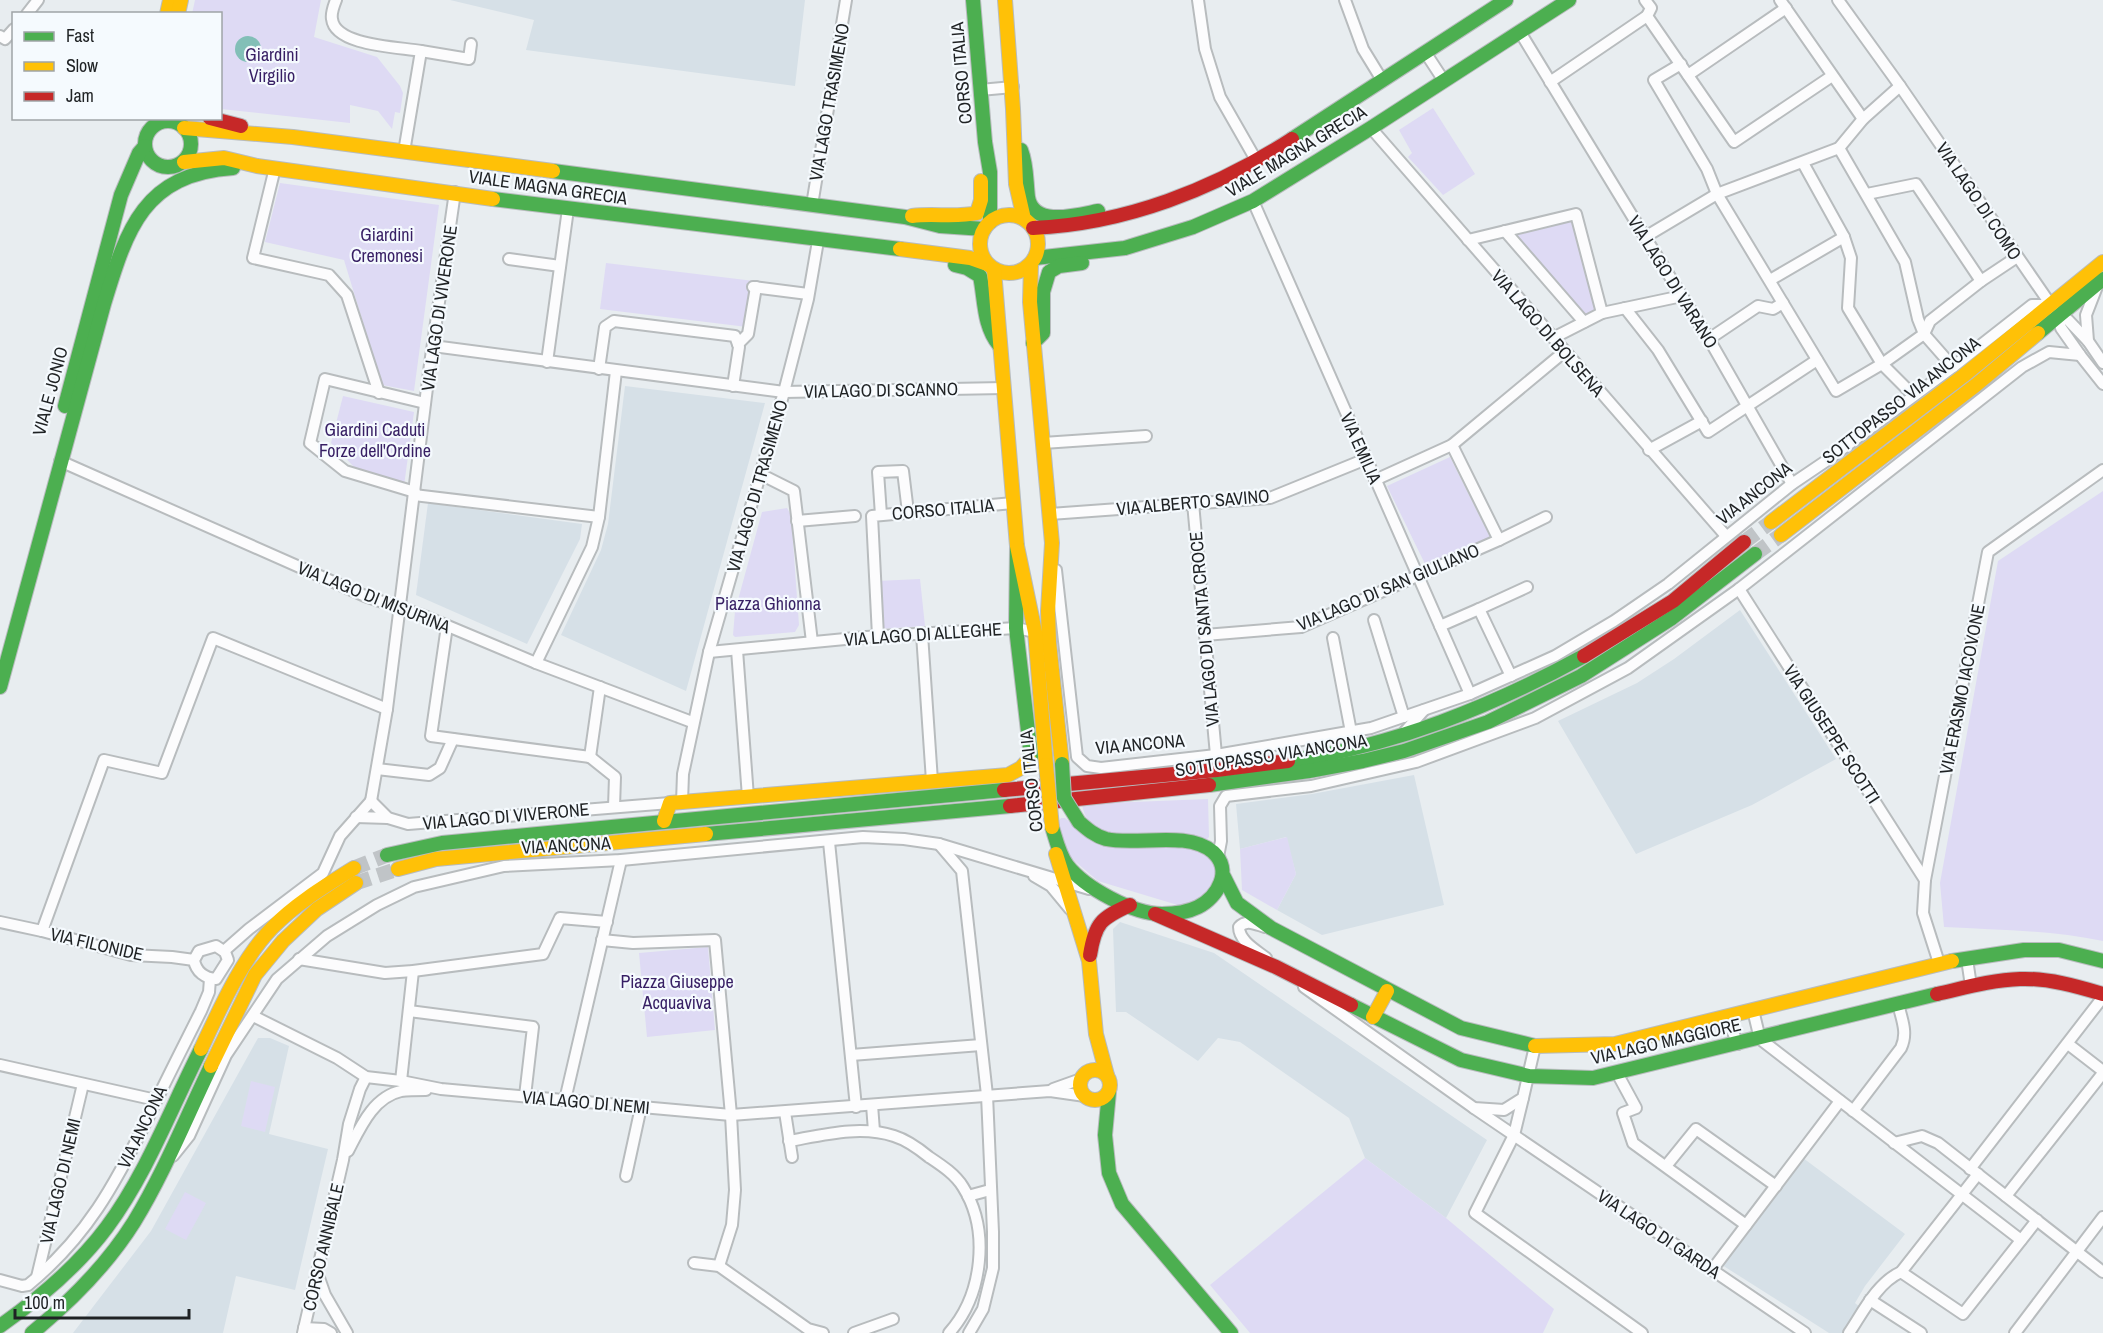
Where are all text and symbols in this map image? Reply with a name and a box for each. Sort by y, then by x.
legend [12,12,222,120]
street label: VIA LAGO TRASIMENO [803,21,855,183]
street label: CORSO ITALIA [944,21,978,125]
text: Fast [66,23,94,48]
park label: Giardini Virgilio [245,42,299,88]
text: Slow [66,53,98,78]
text: Jam [66,83,94,108]
street label: VIALE MAGNA GRECIA [1221,99,1371,203]
street label: VIA LAGO DI COMO [1930,137,2028,265]
street label: VIALE MAGNA GRECIA [467,163,629,211]
street label: VIA LAGO DI VARANO [1622,211,1724,353]
park label: Giardini Cremonesi [351,222,423,268]
street label: VIA LAGO DI VIVERONE [415,223,463,393]
street label: VIA LAGO DI BOLSENA [1486,264,1610,402]
street label: SOTTOPASSO VIA ANCONA [1817,330,1985,470]
street label: VIALE JONIO [26,344,74,438]
street label: VIA LAGO DI SCANNO [804,376,958,404]
street label: VIA LAGO DI TRASIMENO [720,397,794,575]
street label: VIA EMILIA [1334,408,1388,488]
park label: Giardini Caduti Forze dell'Ordine [319,417,431,463]
street label: VIA ANCONA [1711,456,1797,530]
street label: VIA ALBERTO SAVINO [1115,483,1271,521]
street label: CORSO ITALIA [891,492,995,526]
street label: VIA LAGO DI SANTA CROCE [1183,530,1225,728]
street label: VIA LAGO DI SAN GIULIANO [1293,537,1483,637]
street label: VIA LAGO DI MISURINA [294,555,454,639]
park label: Piazza Ghionna [715,591,821,616]
street label: VIA ERASMO IACOVONE [1933,602,1991,776]
street label: VIA LAGO DI ALLEGHE [843,616,1003,652]
street label: VIA GIUSEPPE SCOTTI [1778,660,1886,808]
street label: SOTTOPASSO VIA ANCONA [1173,727,1369,783]
street label: VIA ANCONA [1094,728,1186,760]
street label: CORSO ITALIA [1013,729,1049,833]
street label: VIA LAGO DI VIVERONE [422,796,590,836]
street label: VIA ANCONA [521,830,611,860]
street label: VIA FILONIDE [48,921,146,967]
park label: Piazza Giuseppe Acquaviva [620,969,734,1015]
street label: VIA LAGO MAGGIORE [1588,1012,1744,1070]
street label: VIA ANCONA [111,1081,173,1173]
street label: VIA LAGO DI NEMI [521,1084,651,1120]
street label: VIA LAGO DI NEMI [33,1116,87,1246]
street label: CORSO ANNIBALE [296,1181,350,1313]
street label: VIA LAGO DI GARDA [1592,1183,1726,1285]
scale bar [15,1282,189,1320]
text: 100 m [24,1290,65,1315]

